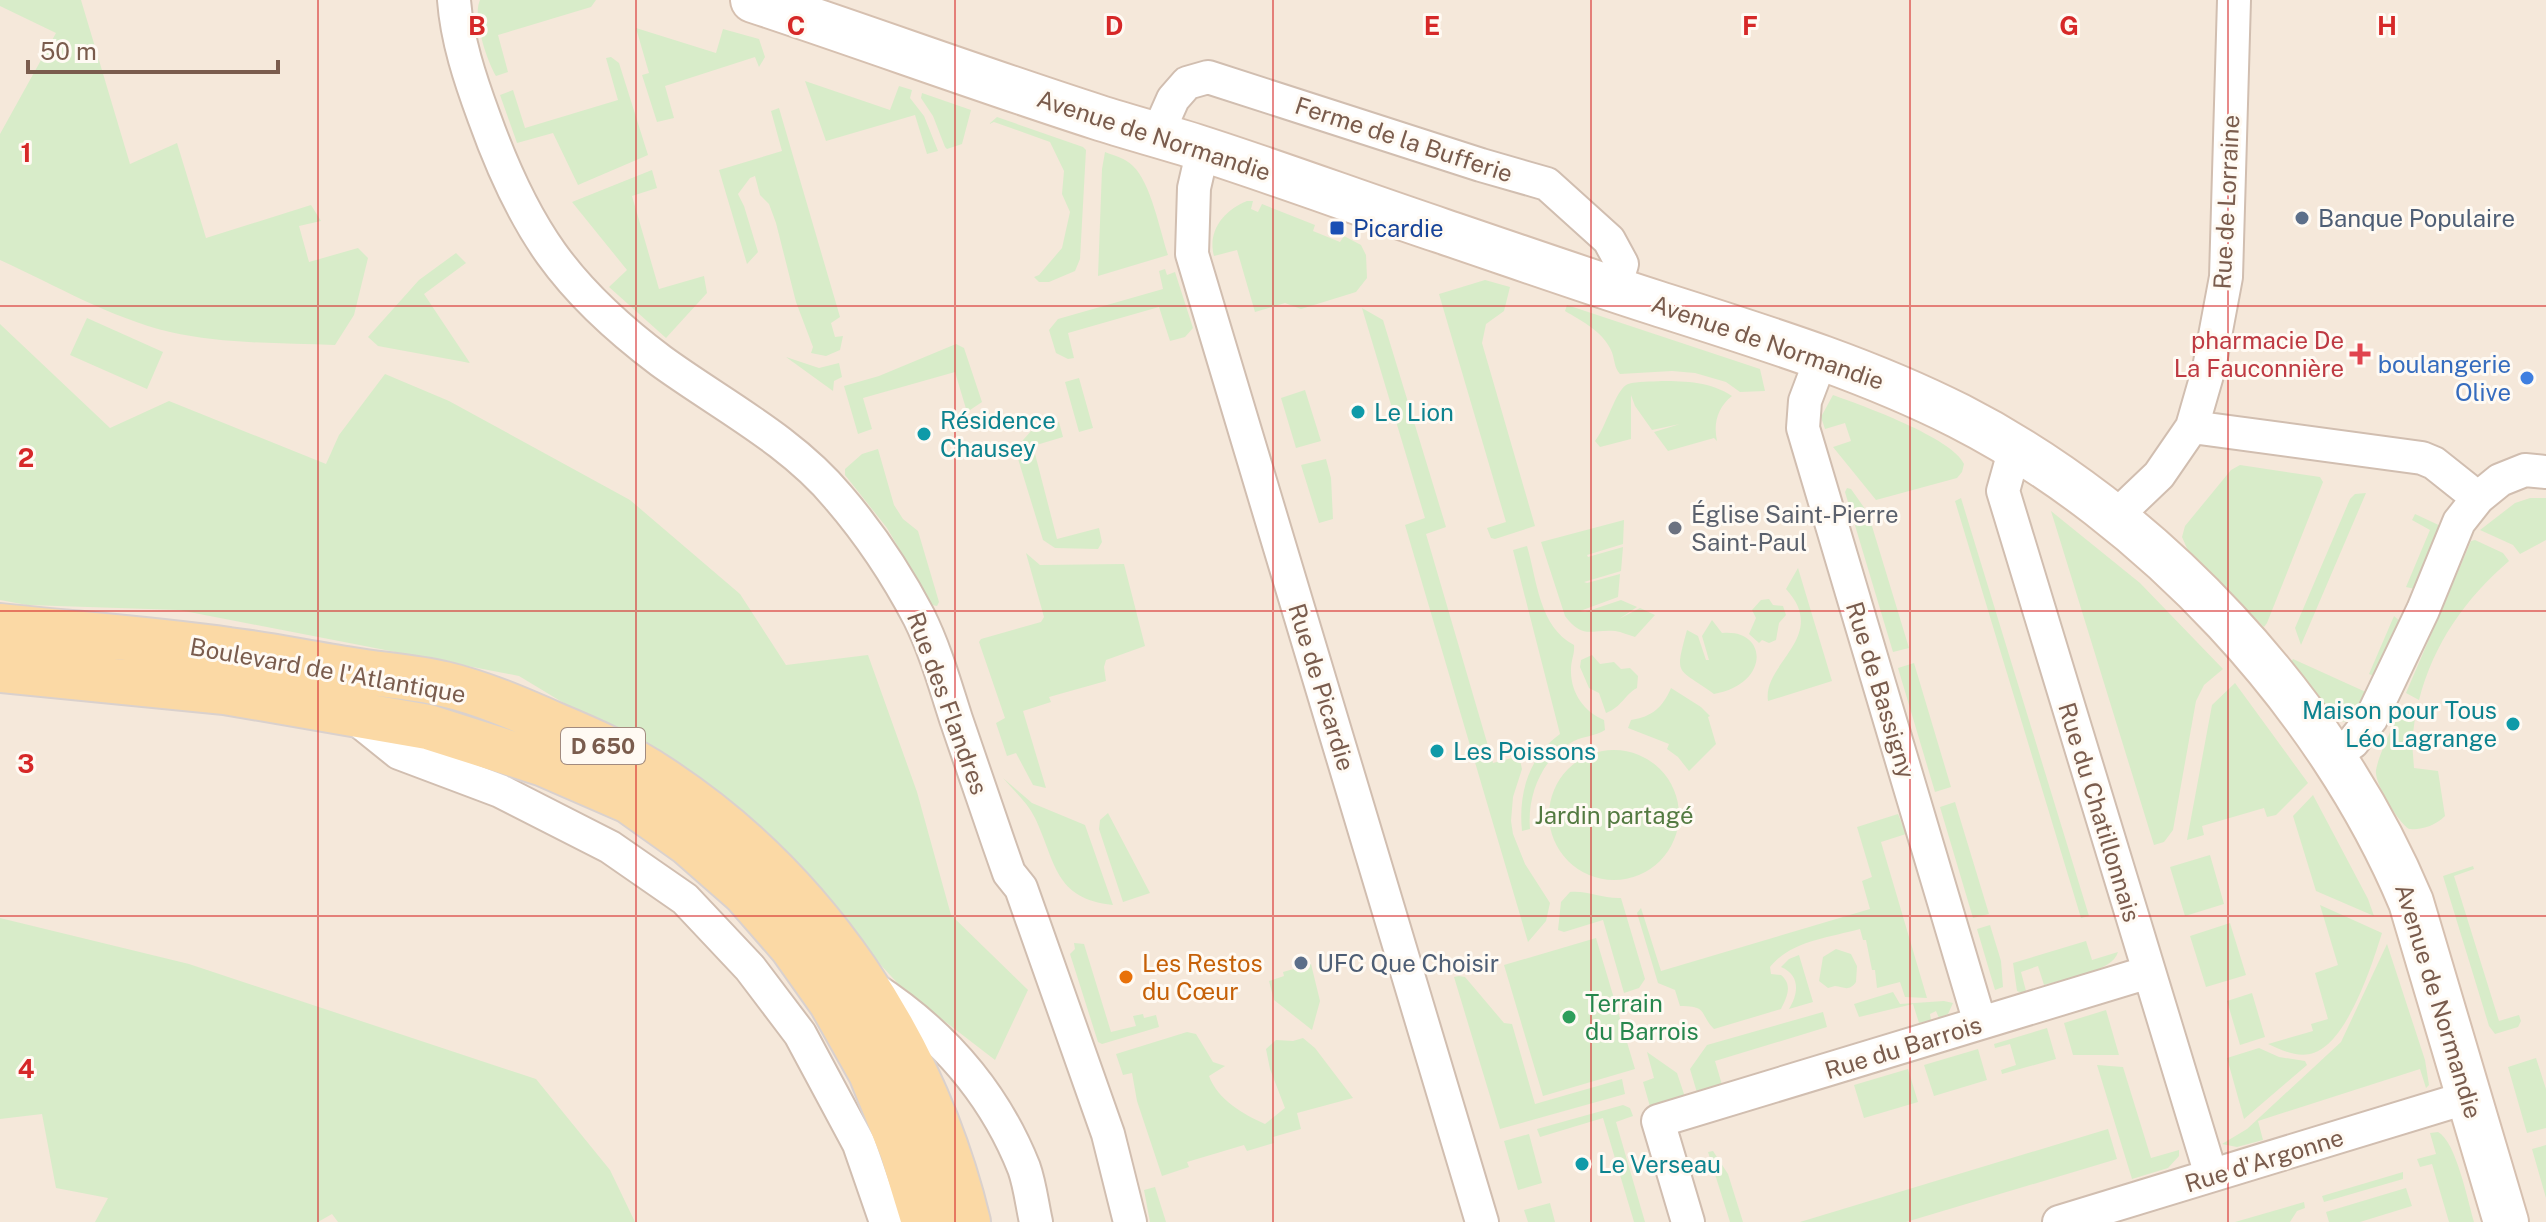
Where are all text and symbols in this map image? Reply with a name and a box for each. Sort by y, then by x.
text: B [468,10,486,41]
text: C [787,10,805,41]
text: D [1105,10,1123,41]
text: E [1424,10,1440,41]
text: F [1742,10,1758,41]
text: G [2059,10,2079,41]
text: H [2377,10,2397,41]
scale bar [28,24,278,74]
text: 50 m [40,37,97,65]
street label: Avenue de Normandie [1034,84,1274,186]
street label: Ferme de la Bufferie [1292,91,1516,187]
street label: Rue de Lorraine [2207,114,2245,290]
text: 1 [20,137,32,168]
place label: Banque Populaire [2318,204,2515,232]
marker: Banque Populaire [2293,209,2311,227]
place label: Picardie [1353,214,1444,242]
marker: Picardie [1328,219,1346,237]
street label: Avenue de Normandie [1648,289,1888,395]
place label: pharmacie De La Fauconnière [2174,326,2344,382]
marker: pharmacie De La Fauconnière [2351,345,2369,363]
place label: boulangerie Olive [2378,350,2511,406]
marker: boulangerie Olive [2518,369,2536,387]
place label: Le Lion [1374,398,1454,426]
marker: Le Lion [1349,403,1367,421]
place label: Résidence Chausey [940,406,1056,462]
marker: Résidence Chausey [915,425,933,443]
text: 2 [18,442,34,473]
place label: Église Saint-Pierre Saint-Paul [1691,500,1899,556]
marker: Église Saint-Pierre Saint-Paul [1666,519,1684,537]
street label: Rue de Bassigny [1841,598,1921,782]
street label: Rue de Picardie [1283,600,1361,774]
street label: Rue des Flandres [902,608,994,798]
street label: Boulevard de l'Atlantique [188,632,468,708]
place label: Maison pour Tous Léo Lagrange [2302,696,2497,752]
street label: Rue du Chatillonnais [2053,699,2147,925]
marker: Maison pour Tous Léo Lagrange [2504,715,2522,733]
road number: D 650 [561,728,645,764]
place label: Les Poissons [1453,737,1596,765]
marker: Les Poissons [1428,742,1446,760]
text: 3 [17,748,35,779]
park label: Jardin partagé [1534,801,1694,829]
street label: Avenue de Normandie [2390,880,2488,1122]
place label: Les Restos du Cœur [1142,949,1263,1005]
place label: UFC Que Choisir [1317,949,1499,977]
marker: UFC Que Choisir [1292,954,1310,972]
marker: Les Restos du Cœur [1117,968,1135,986]
place label: Terrain du Barrois [1585,989,1699,1045]
marker: Terrain du Barrois [1560,1008,1578,1026]
street label: Rue du Barrois [1821,1010,1985,1084]
text: 4 [17,1053,35,1084]
street label: Rue d'Argonne [2181,1123,2347,1197]
place label: Le Verseau [1598,1150,1721,1178]
marker: Le Verseau [1573,1155,1591,1173]

